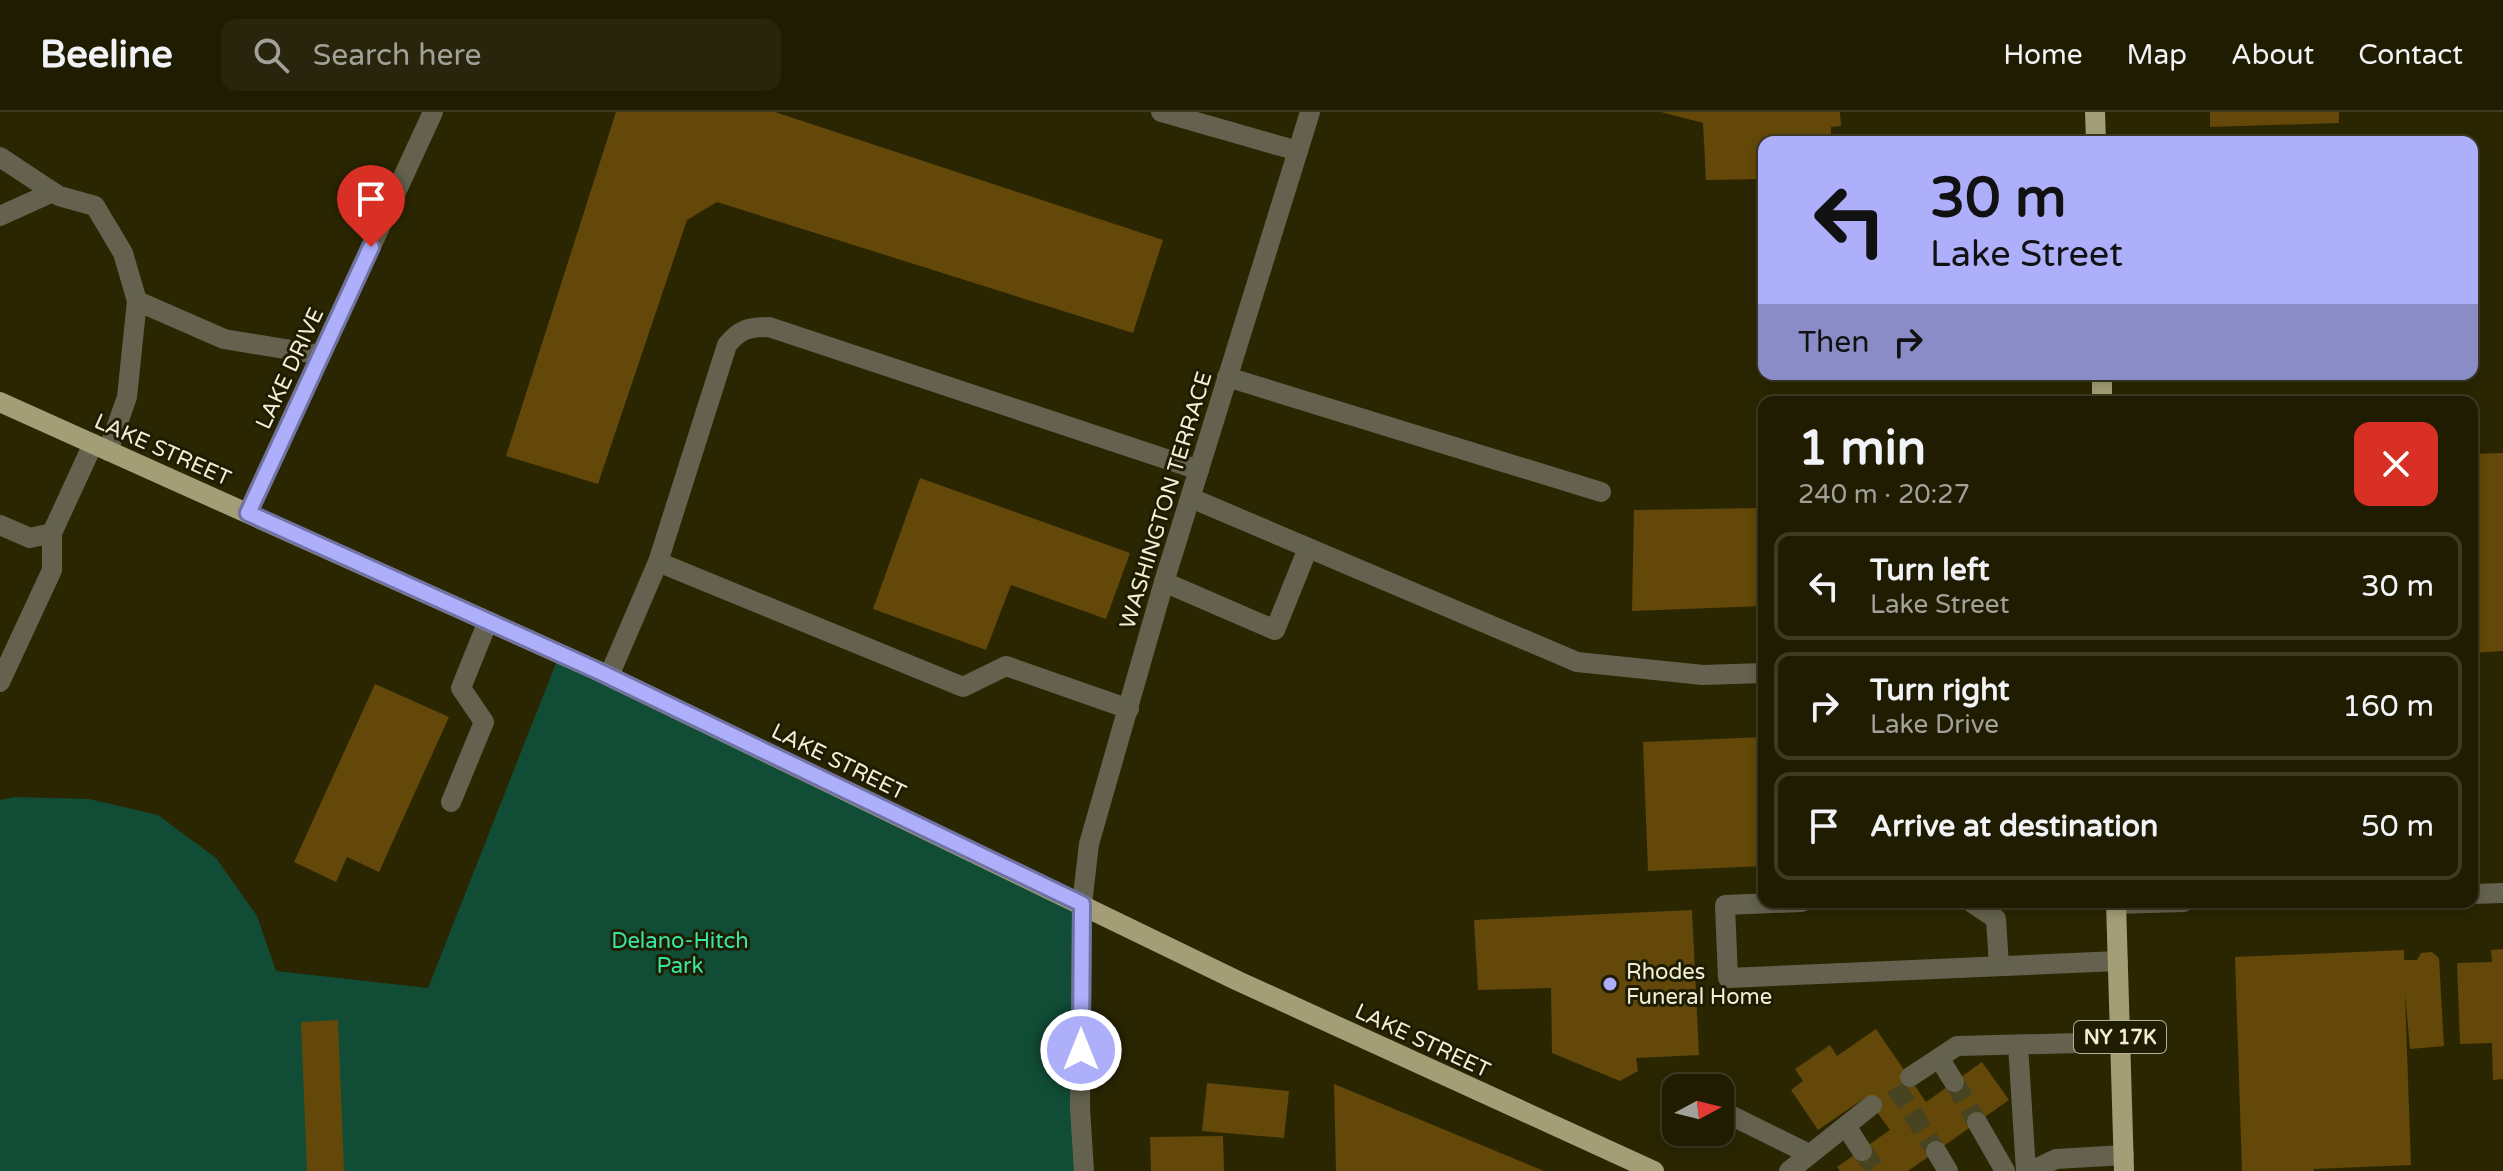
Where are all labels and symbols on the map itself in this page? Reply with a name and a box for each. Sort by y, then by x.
pin [337,165,405,247]
street label: LAKE DRIVE [250,304,329,433]
street label: WASHINGTON TERRACE [1114,368,1218,632]
street label: LAKE STREET [90,408,235,492]
street label: LAKE STREET [767,718,911,806]
park label: Delano-Hitch Park [611,928,749,979]
place label: Rhodes Funeral Home [1626,959,1772,1010]
marker: Rhodes Funeral Home [1601,975,1619,993]
street label: LAKE STREET [1351,998,1495,1084]
position arrow [1039,1008,1123,1092]
road number: NY 17K [2074,1021,2166,1053]
north arrow [1662,1074,1734,1146]

